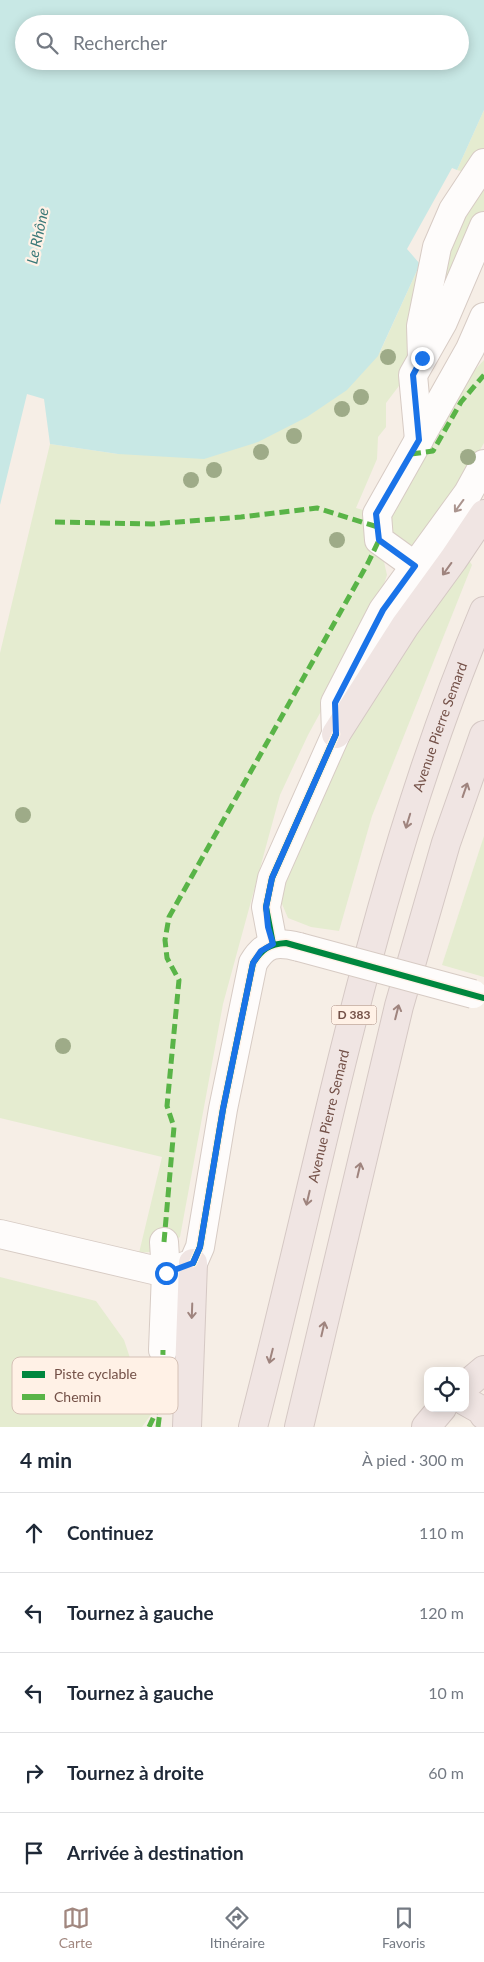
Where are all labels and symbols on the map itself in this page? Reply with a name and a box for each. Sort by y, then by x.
water label: Le Rhône [22,206,52,265]
route end [411,347,434,370]
one-way arrow [454,499,464,513]
one-way arrow [442,562,452,576]
street label: Avenue Pierre Semard [409,660,470,794]
one-way arrow [461,783,470,798]
one-way arrow [402,813,412,829]
one-way arrow [393,1005,403,1021]
road number: D 383 [332,1006,376,1024]
street label: Avenue Pierre Semard [304,1048,352,1184]
one-way arrow [355,1163,364,1179]
one-way arrow [303,1190,312,1206]
route start [155,1262,178,1285]
one-way arrow [187,1303,196,1319]
one-way arrow [318,1321,328,1337]
one-way arrow [266,1348,275,1364]
legend [12,1357,178,1414]
text: Piste cyclable [54,1365,137,1382]
text: Chemin [54,1388,101,1405]

